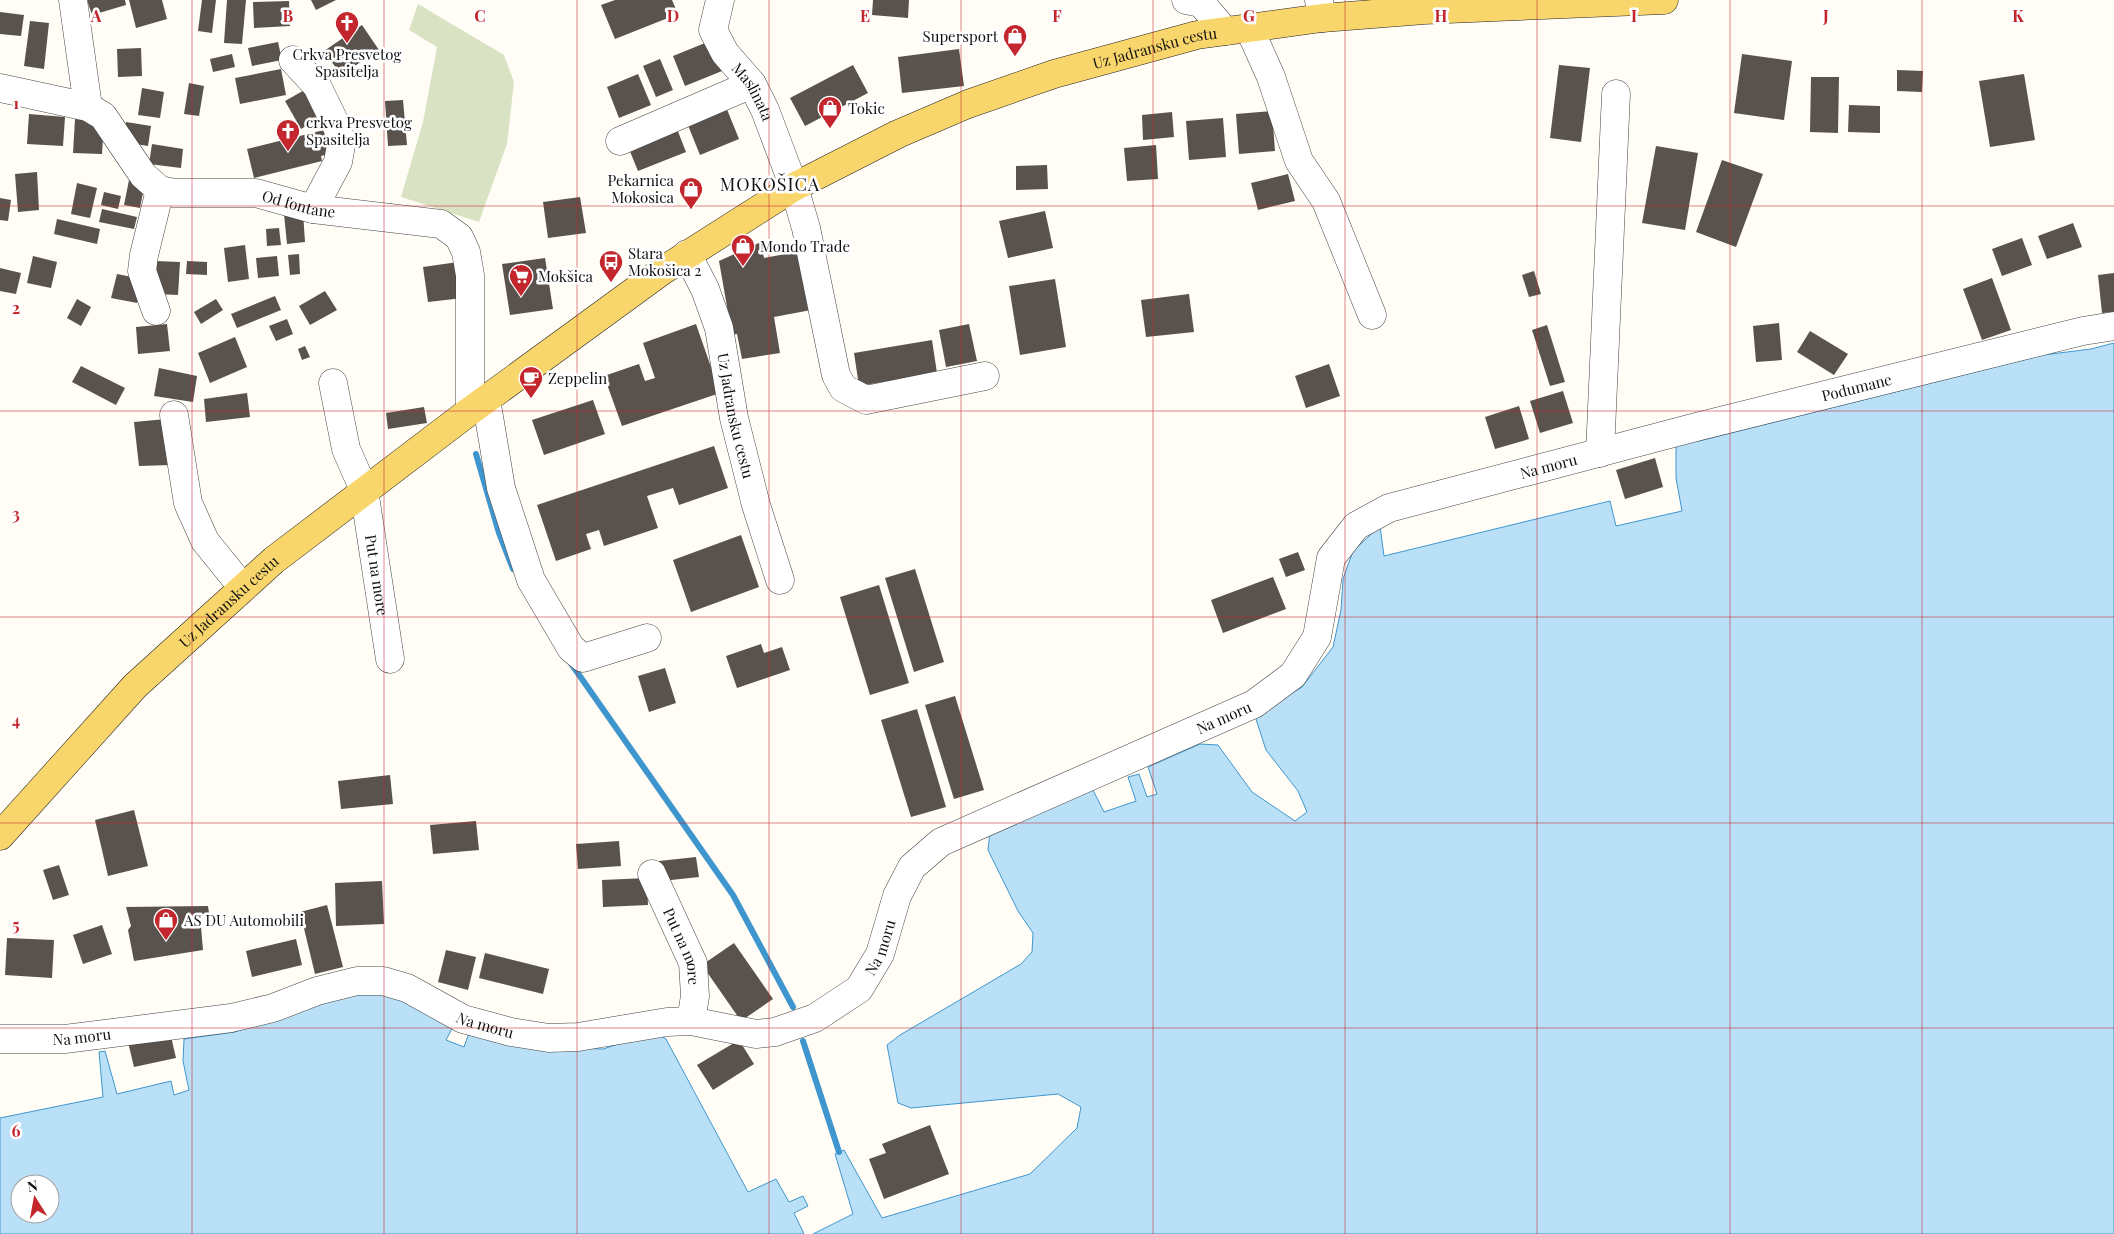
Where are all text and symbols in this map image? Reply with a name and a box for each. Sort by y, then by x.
text: A [90,5,102,26]
text: B [283,5,294,26]
text: C [474,5,486,26]
text: D [667,5,679,26]
text: E [860,5,870,26]
text: F [1052,5,1062,26]
text: G [1243,5,1255,26]
text: H [1435,5,1448,26]
text: I [1631,5,1637,26]
text: J [1822,5,1829,26]
text: K [2012,5,2024,26]
church icon: Crkva Presvetog Spasitelja [334,10,360,44]
street label: Uz Jadransku cestu [1090,22,1218,73]
shop icon: Supersport [1002,23,1028,57]
place label: Supersport [923,26,999,46]
place label: Crkva Presvetog Spasitelja [293,44,402,81]
street label: Maslinata [728,58,778,124]
text: 1 [13,92,19,113]
shop icon: Tokic [817,95,843,129]
place label: Tokic [848,98,885,118]
place label: crkva Presvetog Spasitelja [306,112,412,149]
church icon: crkva Presvetog Spasitelja [275,118,301,152]
place label: Pekarnica Mokosica [607,170,675,207]
district label: MOKOŠICA [720,172,820,196]
shop icon: Pekarnica Mokosica [678,176,704,210]
street label: Od fontane [260,185,336,222]
shop icon: Mondo Trade [730,233,756,267]
place label: Mondo Trade [760,236,850,256]
place label: Stara Mokošica 2 [628,243,702,280]
bus stop icon: Stara Mokošica 2 [598,249,624,283]
supermarket icon: Mokšica [508,263,534,297]
place label: Mokšica [538,266,594,286]
text: 2 [12,297,20,318]
street label: Uz Jadransku cestu [713,351,759,481]
cafe icon: Zeppelin [518,365,544,399]
place label: Zeppelin [548,368,607,388]
street label: Podumane [1819,369,1894,406]
street label: Na moru [1518,449,1579,483]
text: 3 [12,503,20,524]
street label: Put na more [361,533,393,617]
street label: Uz Jadransku cestu [174,551,283,652]
street label: Na moru [1193,696,1255,738]
text: 4 [12,709,20,730]
street label: Put na more [659,904,704,986]
shop icon: AS DU Automobili [153,907,179,941]
place label: AS DU Automobili [183,910,304,930]
text: 5 [12,914,20,935]
street label: Na moru [860,917,900,979]
street label: Na moru [453,1007,516,1042]
street label: Na moru [53,1023,112,1049]
text: 6 [12,1120,21,1141]
north arrow [10,1174,60,1224]
text: N [26,1175,39,1196]

